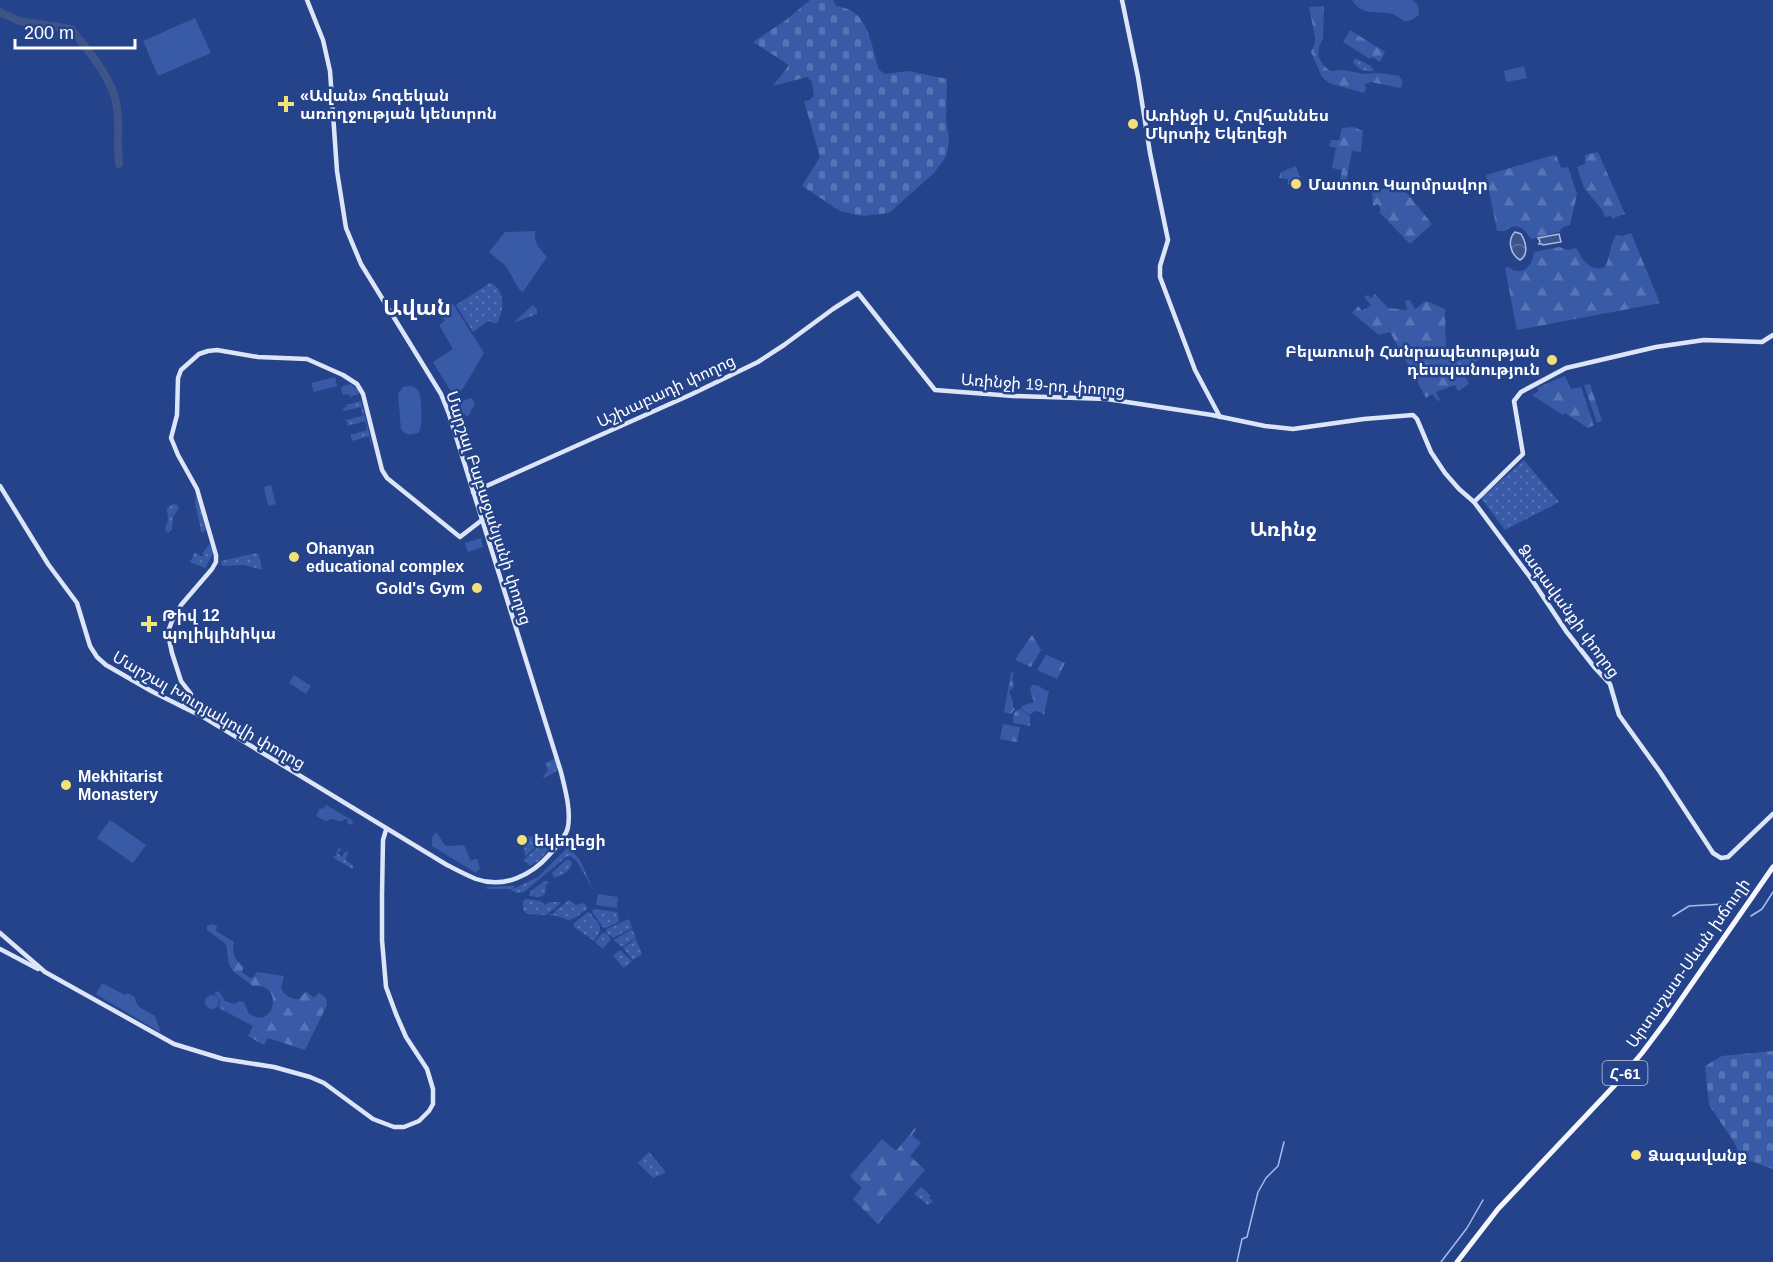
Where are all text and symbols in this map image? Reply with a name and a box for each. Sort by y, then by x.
scale bar [15,12,135,50]
text: 200 m [24,23,74,43]
place label: «Ավան» հոգեկան առողջության կենտրոն [300,87,497,123]
marker: «Ավան» հոգեկան առողջության կենտրոն [277,95,295,113]
place label: Առինջի Ս. Հովհաննես Մկրտիչ Եկեղեցի [1145,107,1329,143]
marker: Առինջի Ս. Հովհաննես Մկրտիչ Եկեղեցի [1126,117,1140,131]
place label: Մատուռ Կարմրավոր [1308,176,1488,194]
marker: Մատուռ Կարմրավոր [1289,177,1303,191]
district label: Ավան [383,295,451,320]
place label: Բելառուսի Հանրապետության դեսպանություն [1285,343,1540,379]
street label: Աշխաբադի փողոց [594,352,738,431]
marker: Բելառուսի Հանրապետության դեսպանություն [1545,353,1559,367]
street label: Առինջի 19-րդ փողոց [960,371,1126,400]
street label: Մարշալ Բաբաջանյանի փողոց [442,389,535,627]
district label: Առինջ [1250,518,1317,541]
place label: Ohanyan educational complex [306,540,464,575]
street label: Ձագավանքի փողոց [1514,541,1623,681]
marker: Ohanyan educational complex [287,550,301,564]
place label: Gold's Gym [376,580,465,597]
marker: Gold's Gym [470,581,484,595]
place label: Թիվ 12 պոլիկլինիկա [162,607,276,643]
marker: Թիվ 12 պոլիկլինիկա [140,615,158,633]
street label: Մարշալ Խուդյակովի փողոց [109,648,308,773]
place label: Mekhitarist Monastery [78,768,163,803]
marker: Mekhitarist Monastery [59,778,73,792]
place label: եկեղեցի [534,832,606,850]
marker: եկեղեցի [515,833,529,847]
street label: Արտաշատ-Սևան խճուղի [1623,875,1754,1051]
road number: Հ-61 [1602,1061,1648,1085]
place label: Ձագավանք [1648,1147,1747,1165]
marker: Ձագավանք [1629,1148,1643,1162]

